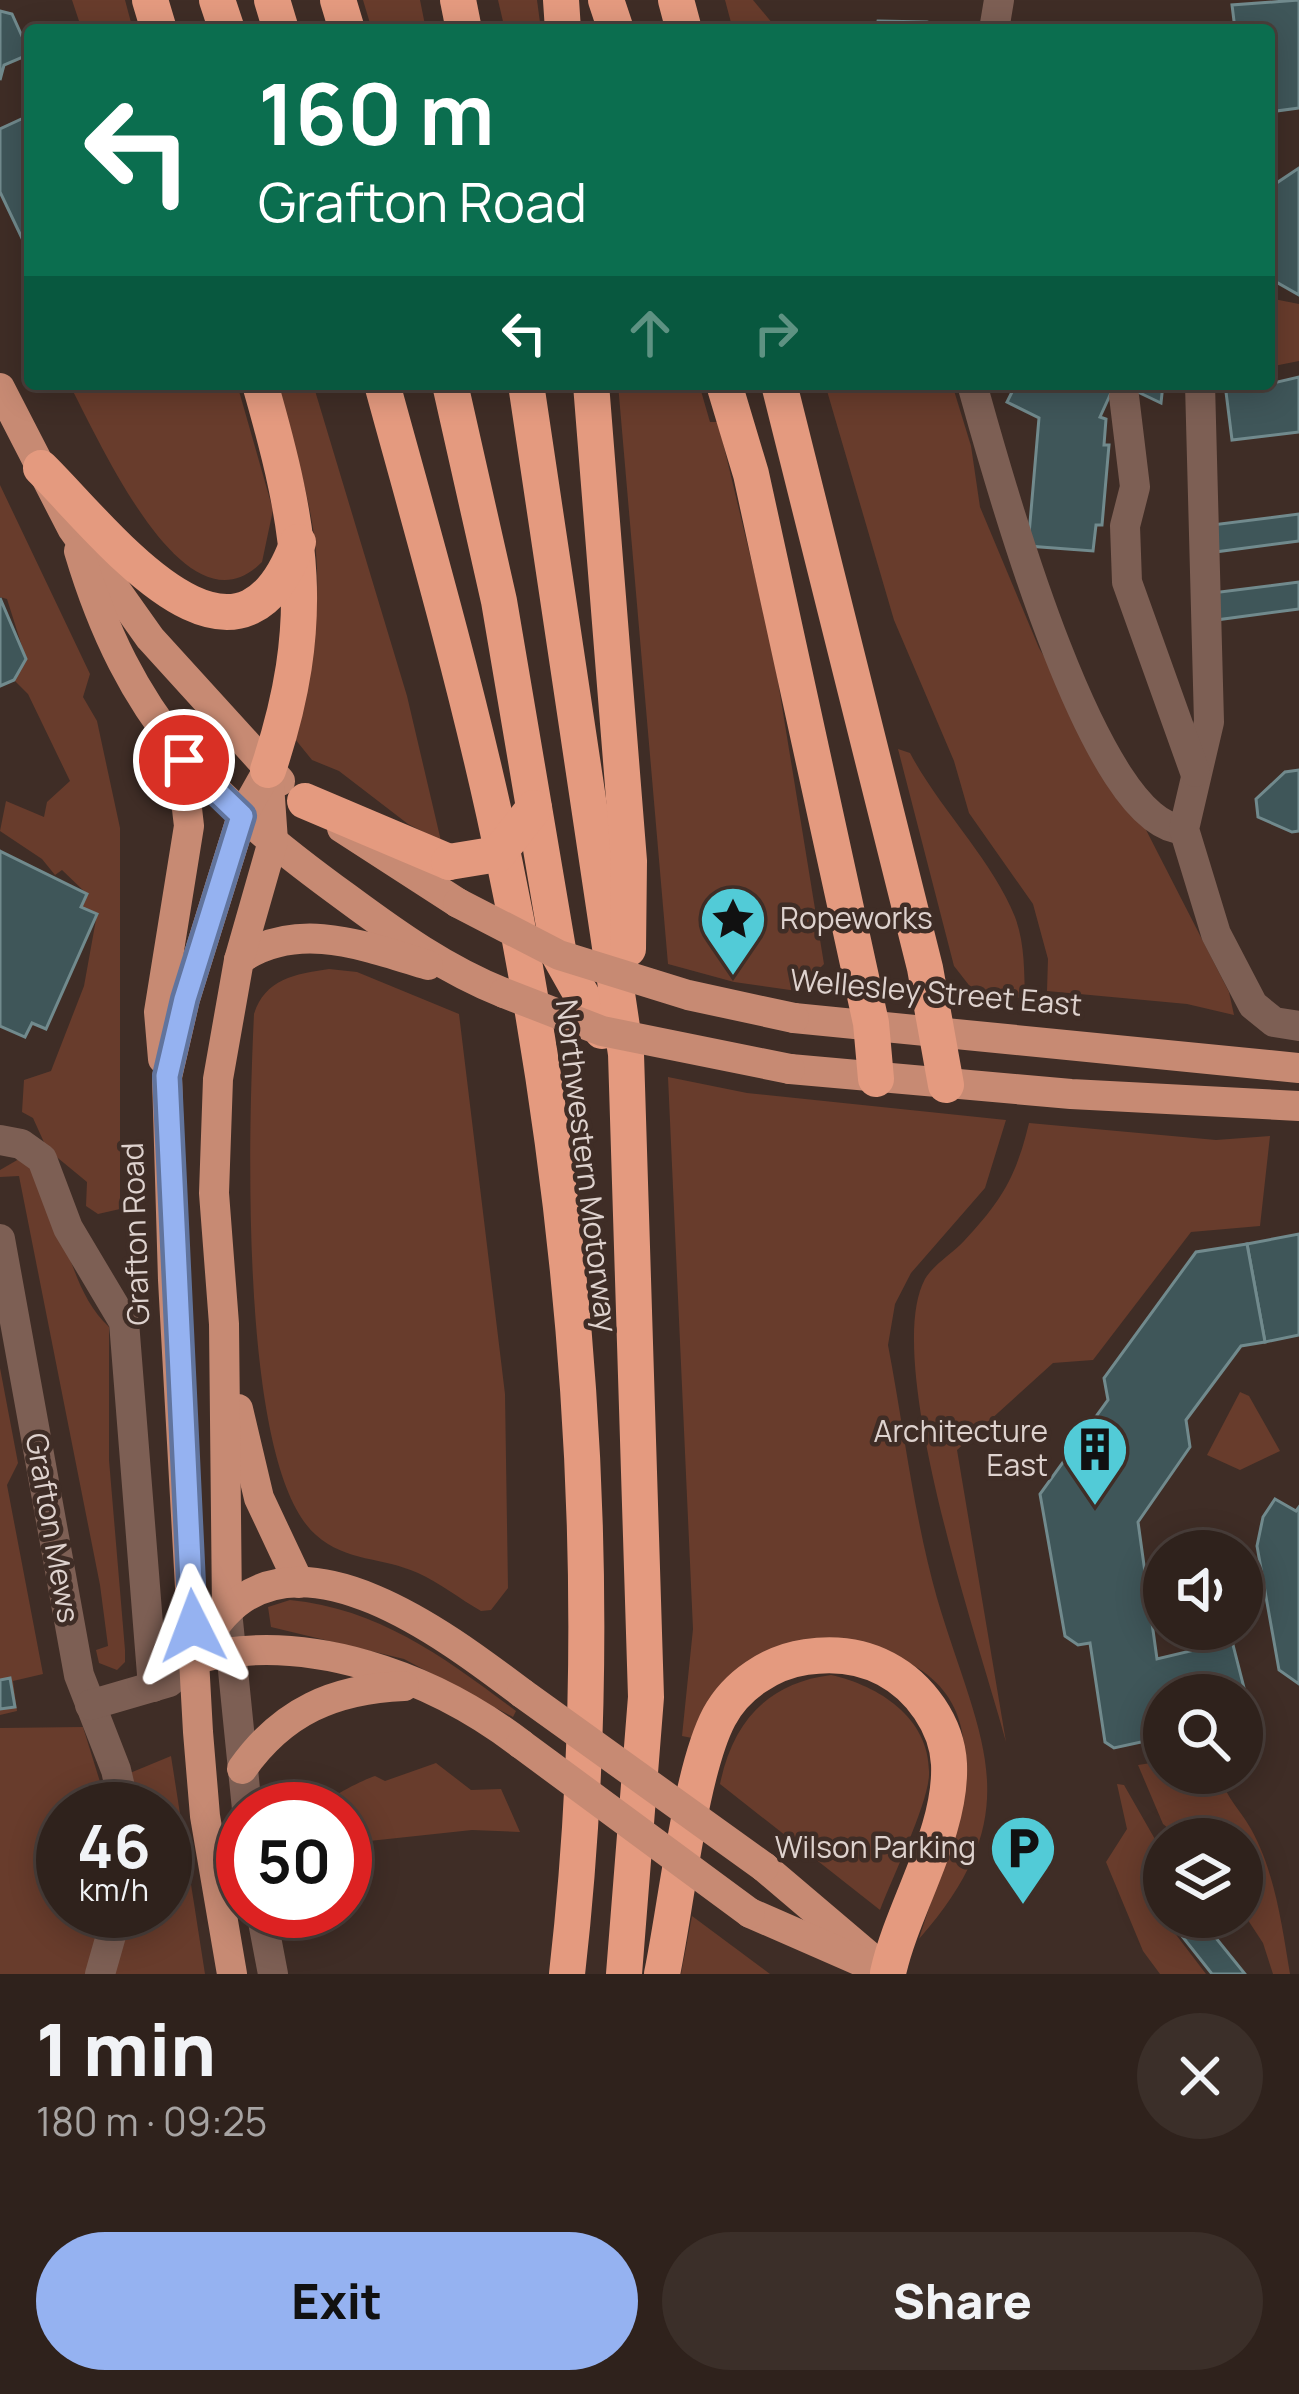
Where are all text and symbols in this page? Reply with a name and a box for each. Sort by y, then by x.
text: 160 m [258,55,495,170]
icon: left [60,72,216,228]
text: Grafton Road [258,164,587,238]
icon: left [491,300,557,366]
icon: ahead [617,300,683,366]
icon: right [743,300,809,366]
pin [133,709,235,811]
icon: arrive [151,727,217,793]
place icon: Ropeworks [698,884,768,978]
place label: Ropeworks [780,897,933,938]
street label: Wellesley Street East [788,958,1084,1025]
street label: Northwestern Motorway [547,997,628,1335]
street label: Grafton Road [111,1142,158,1326]
place label: Architecture East [874,1410,1048,1485]
building icon: Architecture East [1060,1414,1130,1508]
street label: Grafton Mews [17,1430,90,1626]
map controls [1143,1530,1263,1938]
button: sound [1143,1530,1263,1650]
position arrow [130,1563,256,1689]
button: search [1143,1674,1263,1794]
speed limit sign: 50 [216,1782,372,1938]
text: 46 [77,1804,151,1886]
parking icon: Wilson Parking [988,1813,1058,1907]
button: layers [1143,1818,1263,1938]
place label: Wilson Parking [775,1826,976,1867]
text: km/h [79,1869,149,1910]
text: 1 min [36,1999,216,2098]
button: close [1137,2013,1263,2139]
text: 180 m · 09:25 [36,2094,267,2148]
button: Exit [36,2232,638,2370]
button: Share [662,2232,1263,2370]

